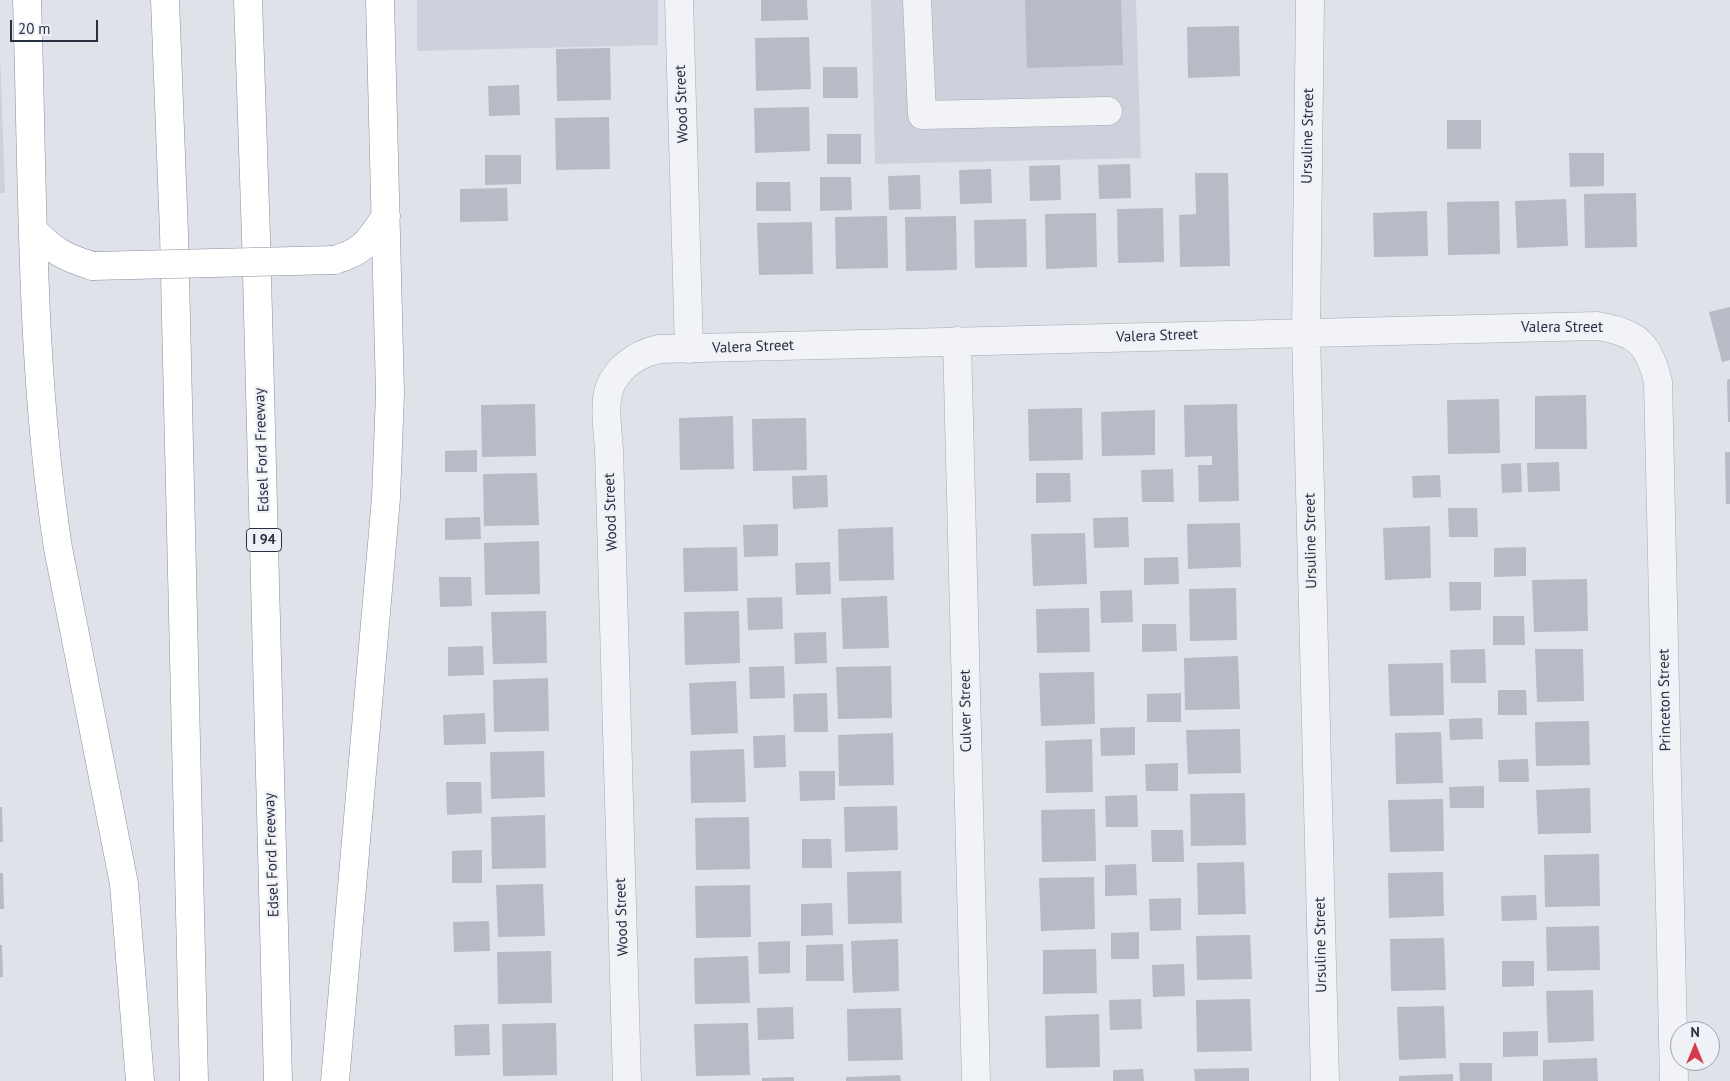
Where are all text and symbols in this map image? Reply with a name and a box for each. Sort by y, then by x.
scale bar [12,10,100,42]
text: 20 m [18,19,51,38]
street label: Wood Street [672,65,692,143]
street label: Ursuline Street [1298,88,1318,184]
street label: Valera Street [1521,319,1603,337]
street label: Valera Street [1116,326,1198,346]
street label: Valera Street [712,337,794,357]
street label: Edsel Ford Freeway [251,387,273,513]
street label: Wood Street [601,473,621,551]
street label: Ursuline Street [1301,493,1321,589]
road number: I 94 [246,528,282,552]
street label: Princeton Street [1655,648,1675,752]
street label: Culver Street [956,669,976,753]
street label: Edsel Ford Freeway [261,792,283,918]
street label: Wood Street [612,878,632,956]
street label: Ursuline Street [1311,897,1331,993]
north arrow [1670,1021,1720,1071]
text: N [1690,1023,1700,1041]

